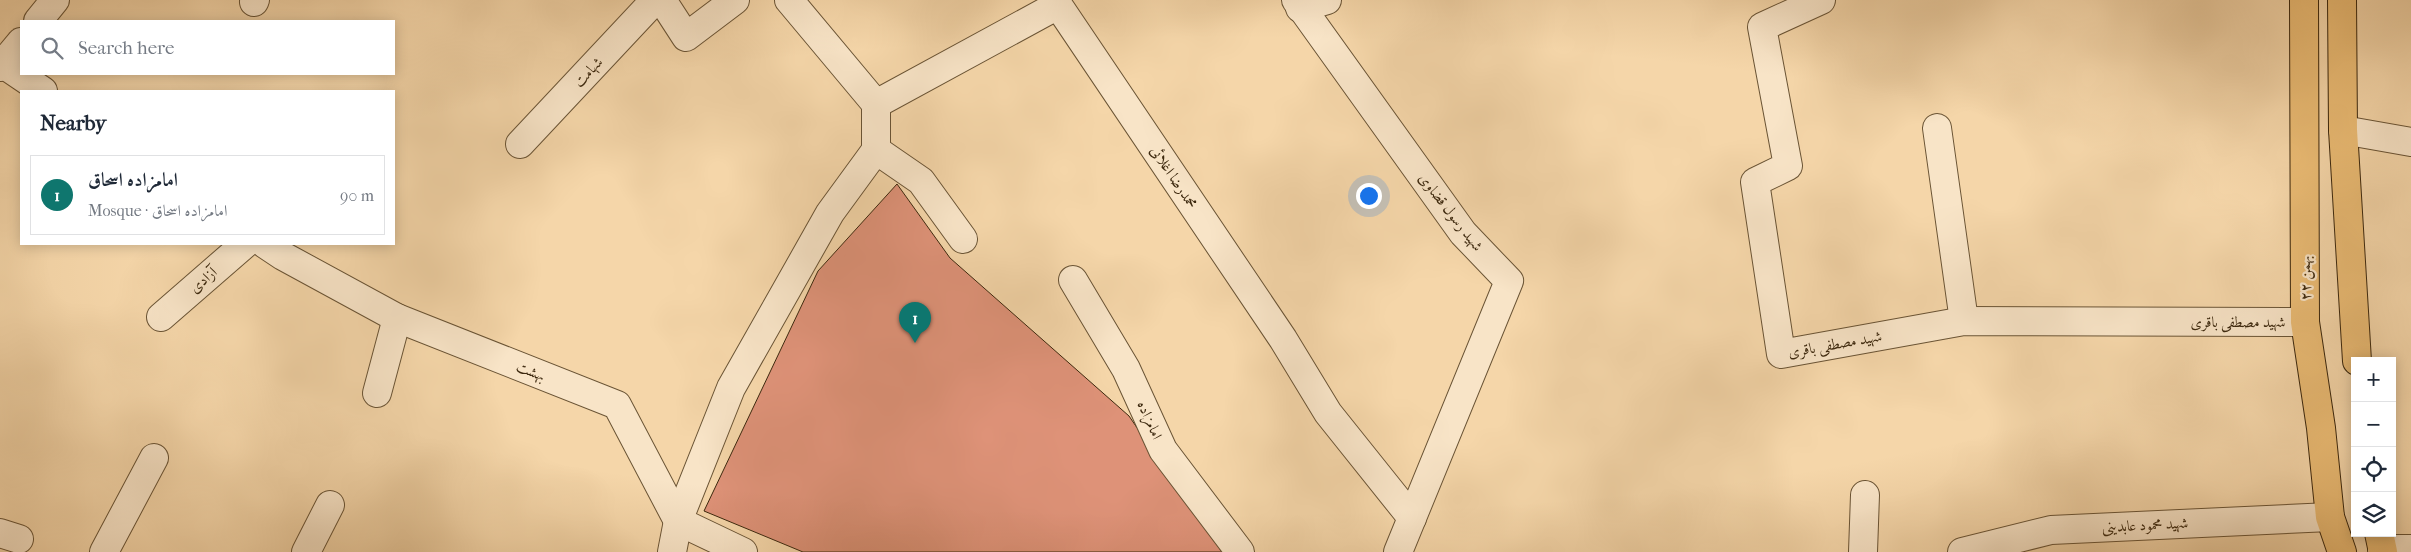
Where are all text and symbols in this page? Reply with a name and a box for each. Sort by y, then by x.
search box [20,20,395,75]
icon: search [38,34,66,62]
text: Search here [78,37,174,59]
street label: شهامت [570,53,607,91]
text: Nearby [40,111,106,135]
street label: محمدرضا اغلائی [1147,142,1202,212]
text: امامزاده اسحاق [88,169,178,191]
street label: شهید رسول قضاوی [1414,169,1487,255]
your location [1356,183,1382,209]
text: 1 [54,186,60,205]
text: 90 m [340,186,374,205]
text: Mosque · امامزاده اسحاق [88,201,228,220]
street label: ۲۲ بهمن [2296,256,2315,300]
street label: آزادی [186,262,222,297]
pin: 1 [899,302,931,343]
street label: شهید مصطفی باقری [2191,313,2286,333]
street label: شهید مصطفی باقری [1787,327,1884,363]
street label: بهشت [513,357,548,386]
map controls [2351,357,2396,537]
button: + [2351,357,2396,402]
street label: امامزاده [1132,398,1166,443]
button: − [2351,402,2396,447]
button: locate [2351,447,2396,492]
button: layers [2351,492,2396,537]
street label: شهید محمود عابدینی [2101,514,2189,537]

